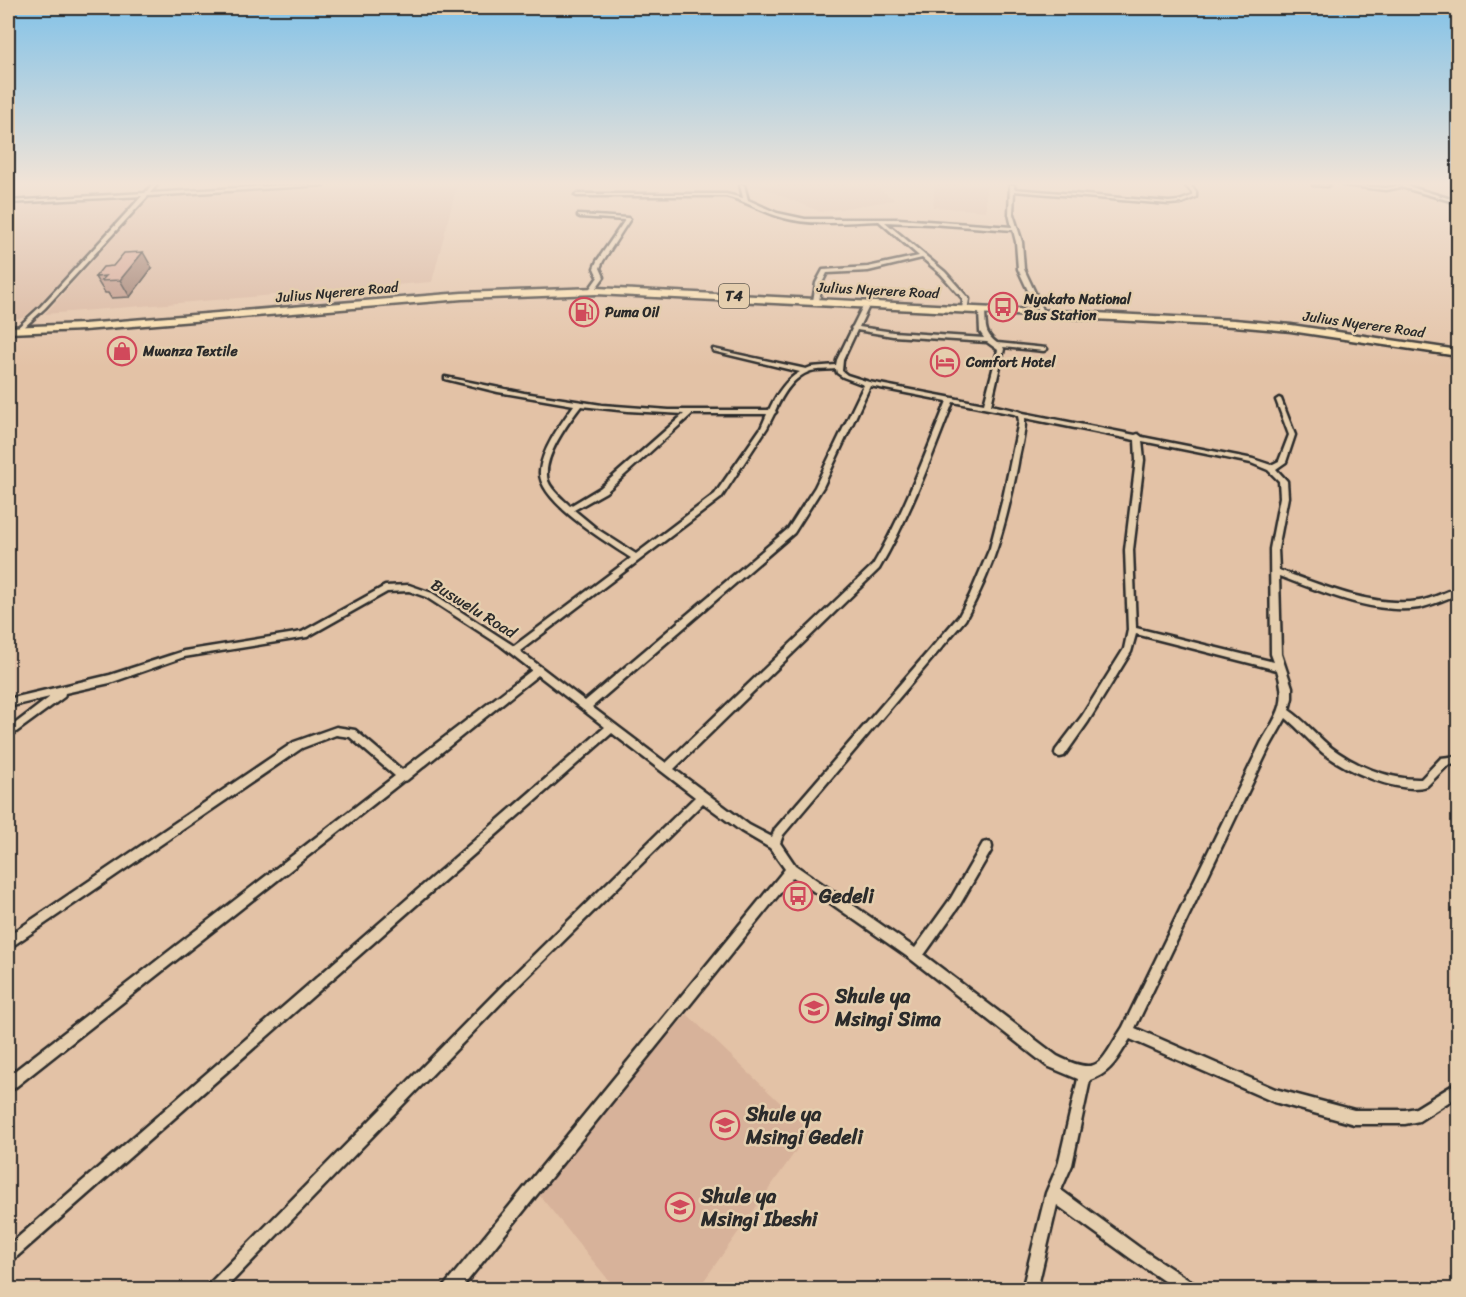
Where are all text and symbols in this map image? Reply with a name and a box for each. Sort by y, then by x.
street label: Julius Nyerere Road [274,275,401,310]
street label: Julius Nyerere Road [815,275,941,306]
road number: T4 [719,284,749,308]
place label: Nyakato National Bus Station [1023,287,1132,328]
bus stop icon: Nyakato National Bus Station [987,291,1019,323]
fuel station icon: Puma Oil [568,296,600,328]
place label: Puma Oil [605,300,660,325]
street label: Julius Nyerere Road [1300,303,1428,346]
shop icon: Mwanza Textile [106,335,138,367]
place label: Mwanza Textile [142,339,238,364]
hotel icon: Comfort Hotel [929,346,961,378]
place label: Comfort Hotel [965,350,1056,375]
street label: Buswelu Road [425,570,524,647]
place label: Gedeli [818,879,875,914]
bus stop icon: Gedeli [782,880,814,912]
place label: Shule ya Msingi Sima [834,979,941,1037]
school or university icon: Shule ya Msingi Sima [798,992,830,1024]
place label: Shule ya Msingi Gedeli [745,1097,864,1155]
school or university icon: Shule ya Msingi Gedeli [709,1109,741,1141]
place label: Shule ya Msingi Ibeshi [700,1179,819,1237]
school or university icon: Shule ya Msingi Ibeshi [664,1191,696,1223]

